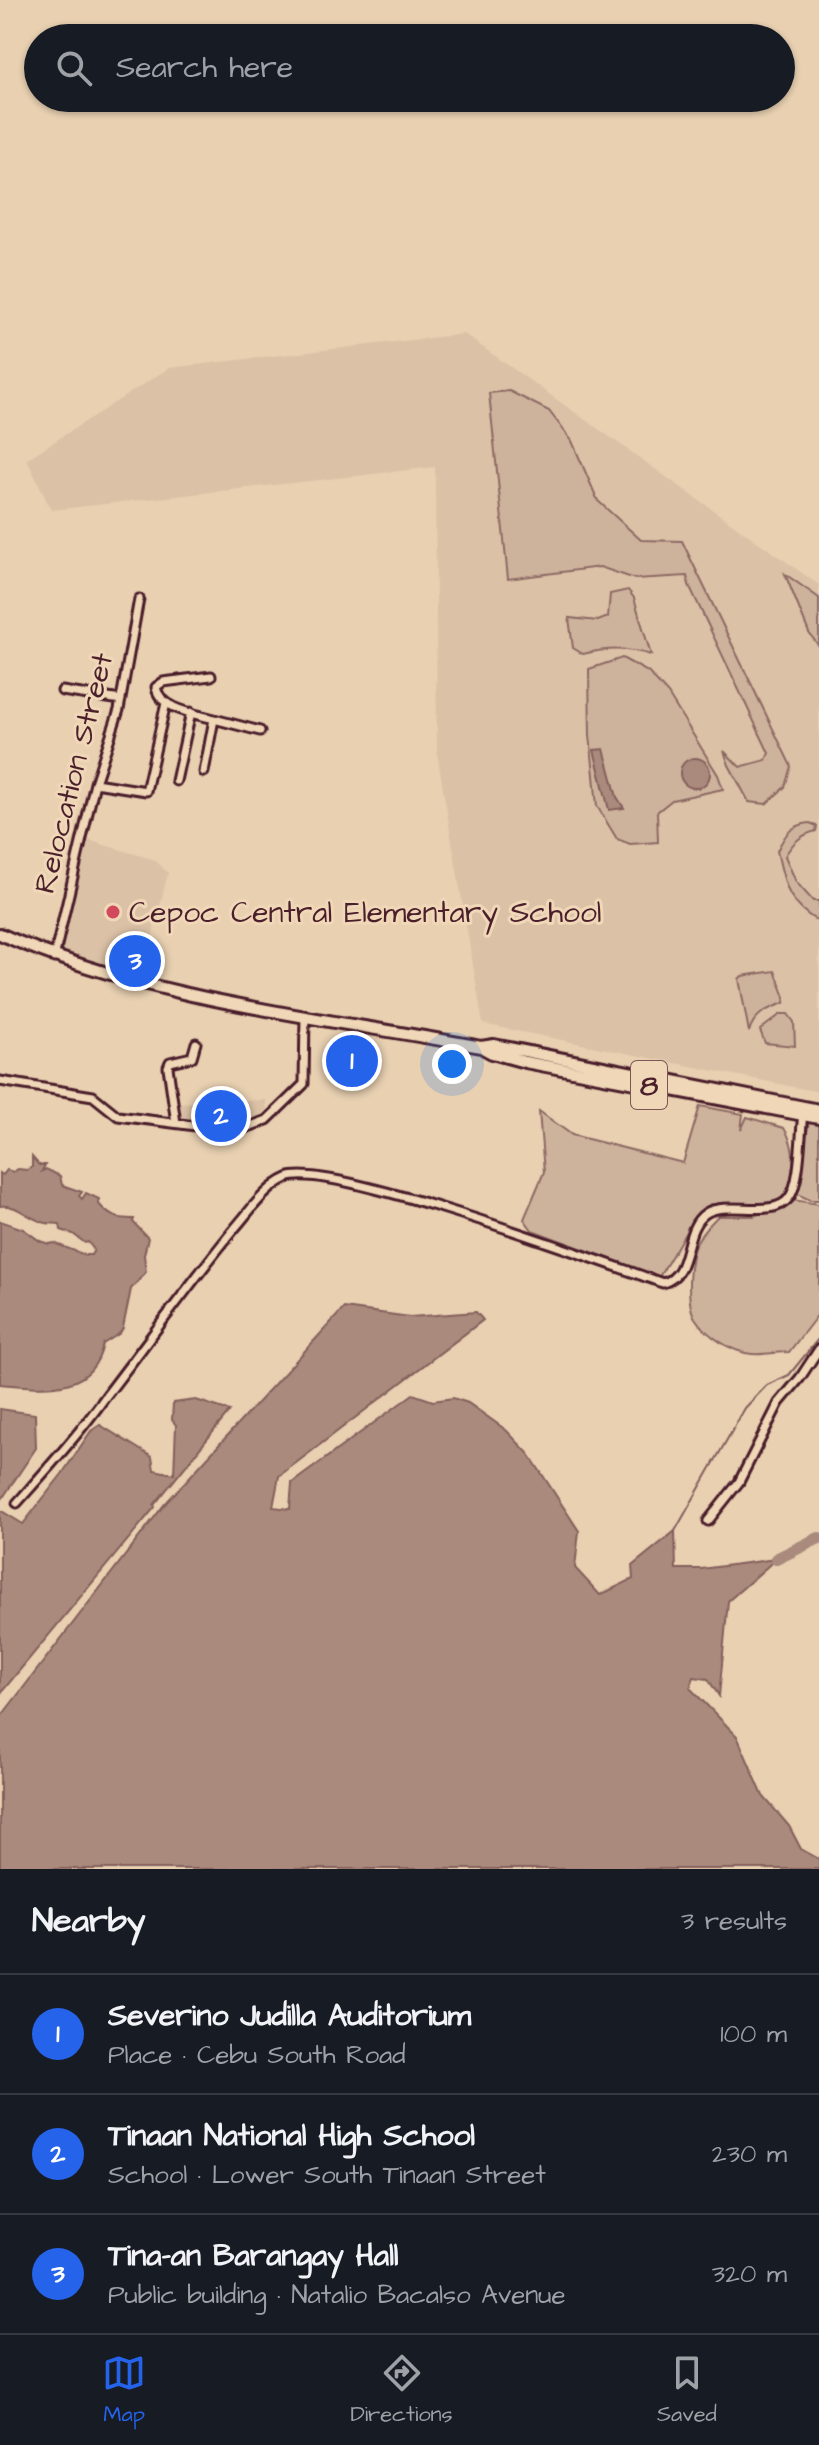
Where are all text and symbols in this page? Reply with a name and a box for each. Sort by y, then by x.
search box [24,24,795,112]
icon: search [52,46,96,90]
text: Search here [116,47,293,89]
street label: Relocation Street [24,649,124,898]
place label: Cepoc Central Elementary School [129,892,601,935]
marker: Cepoc Central Elementary School [104,903,122,921]
pin: 3 [109,931,161,991]
pin: 1 [326,1031,378,1091]
your location [432,1044,472,1084]
road number: 8 [631,1061,667,1109]
pin: 2 [195,1086,247,1146]
text: Nearby [32,1897,146,1945]
text: 3 results [681,1903,787,1939]
text: Severino Judilla Auditorium [108,1995,471,2037]
text: 1 [56,2016,60,2052]
text: 100 m [720,2016,787,2052]
text: Place · Cebu South Road [108,2037,406,2073]
text: Tinaan National High School [108,2115,475,2157]
text: 2 [51,2136,65,2172]
text: 230 m [712,2136,787,2172]
text: School · Lower South Tinaan Street [108,2157,546,2193]
text: Tina-an Barangay Hall [108,2235,399,2277]
text: 3 [51,2256,65,2292]
text: 320 m [712,2256,787,2292]
text: Public building · Natalio Bacalso Avenue [108,2277,566,2313]
tab: Map [102,2351,146,2430]
tab: Directions [350,2351,453,2430]
tab: Saved [657,2351,717,2430]

